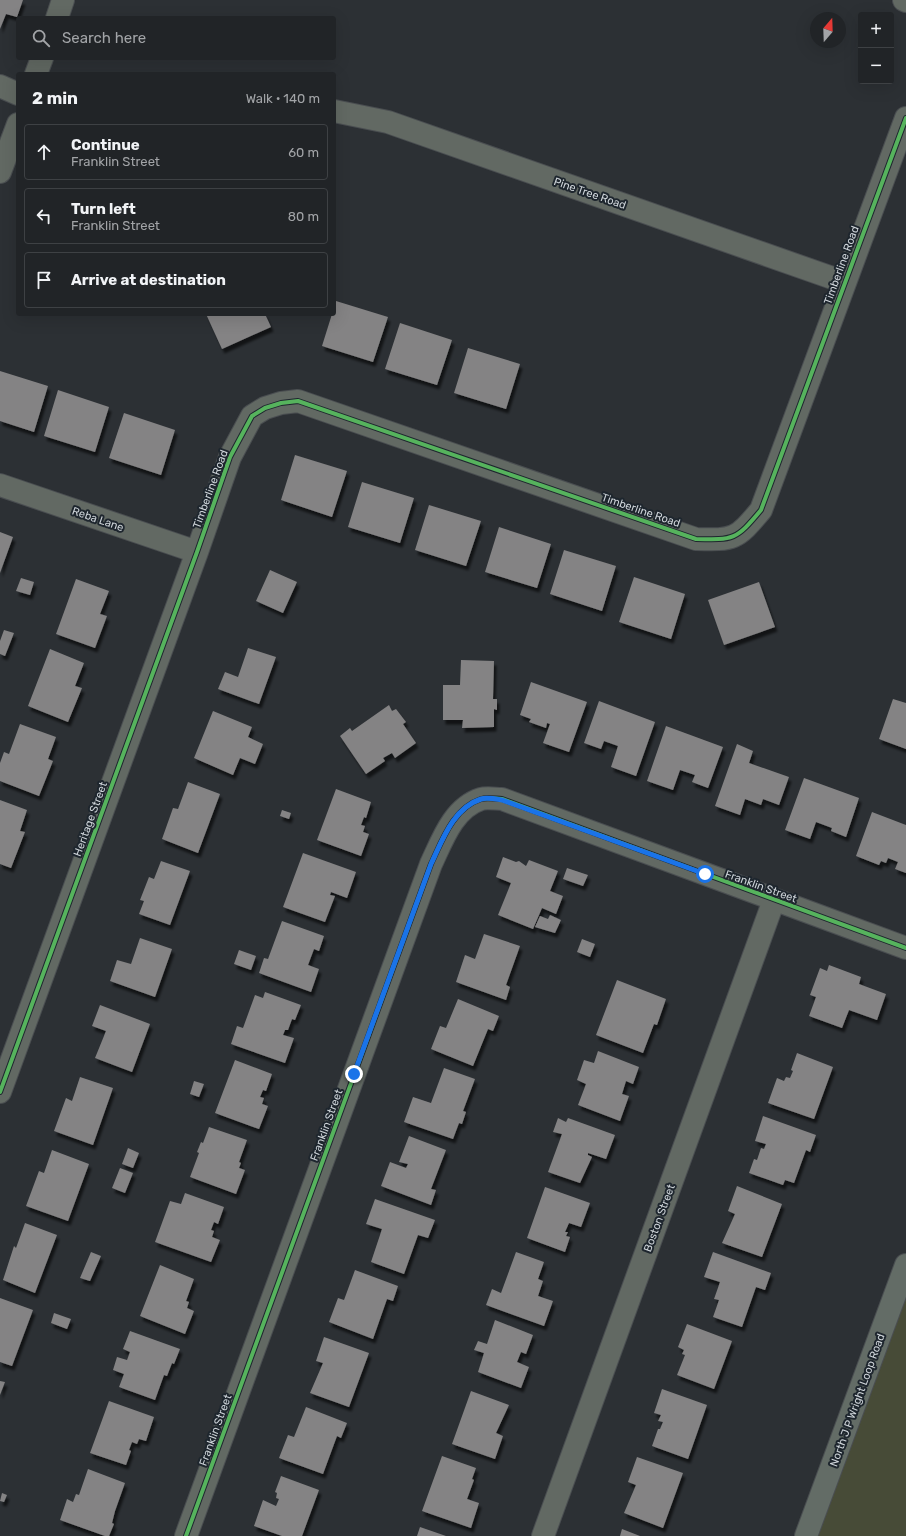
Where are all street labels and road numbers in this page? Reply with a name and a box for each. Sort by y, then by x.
street label: Pine Tree Road [552,175,628,212]
street label: Timberline Road [821,224,862,306]
street label: Timberline Road [190,448,231,530]
street label: Timberline Road [600,491,682,530]
street label: Reba Lane [70,505,125,534]
street label: Heritage Street [71,779,110,858]
street label: Franklin Street [723,867,799,906]
street label: Franklin Street [307,1087,346,1163]
street label: Boston Street [641,1182,678,1254]
street label: North J P Wright Loop Road [827,1332,888,1468]
street label: Franklin Street [196,1392,235,1468]

